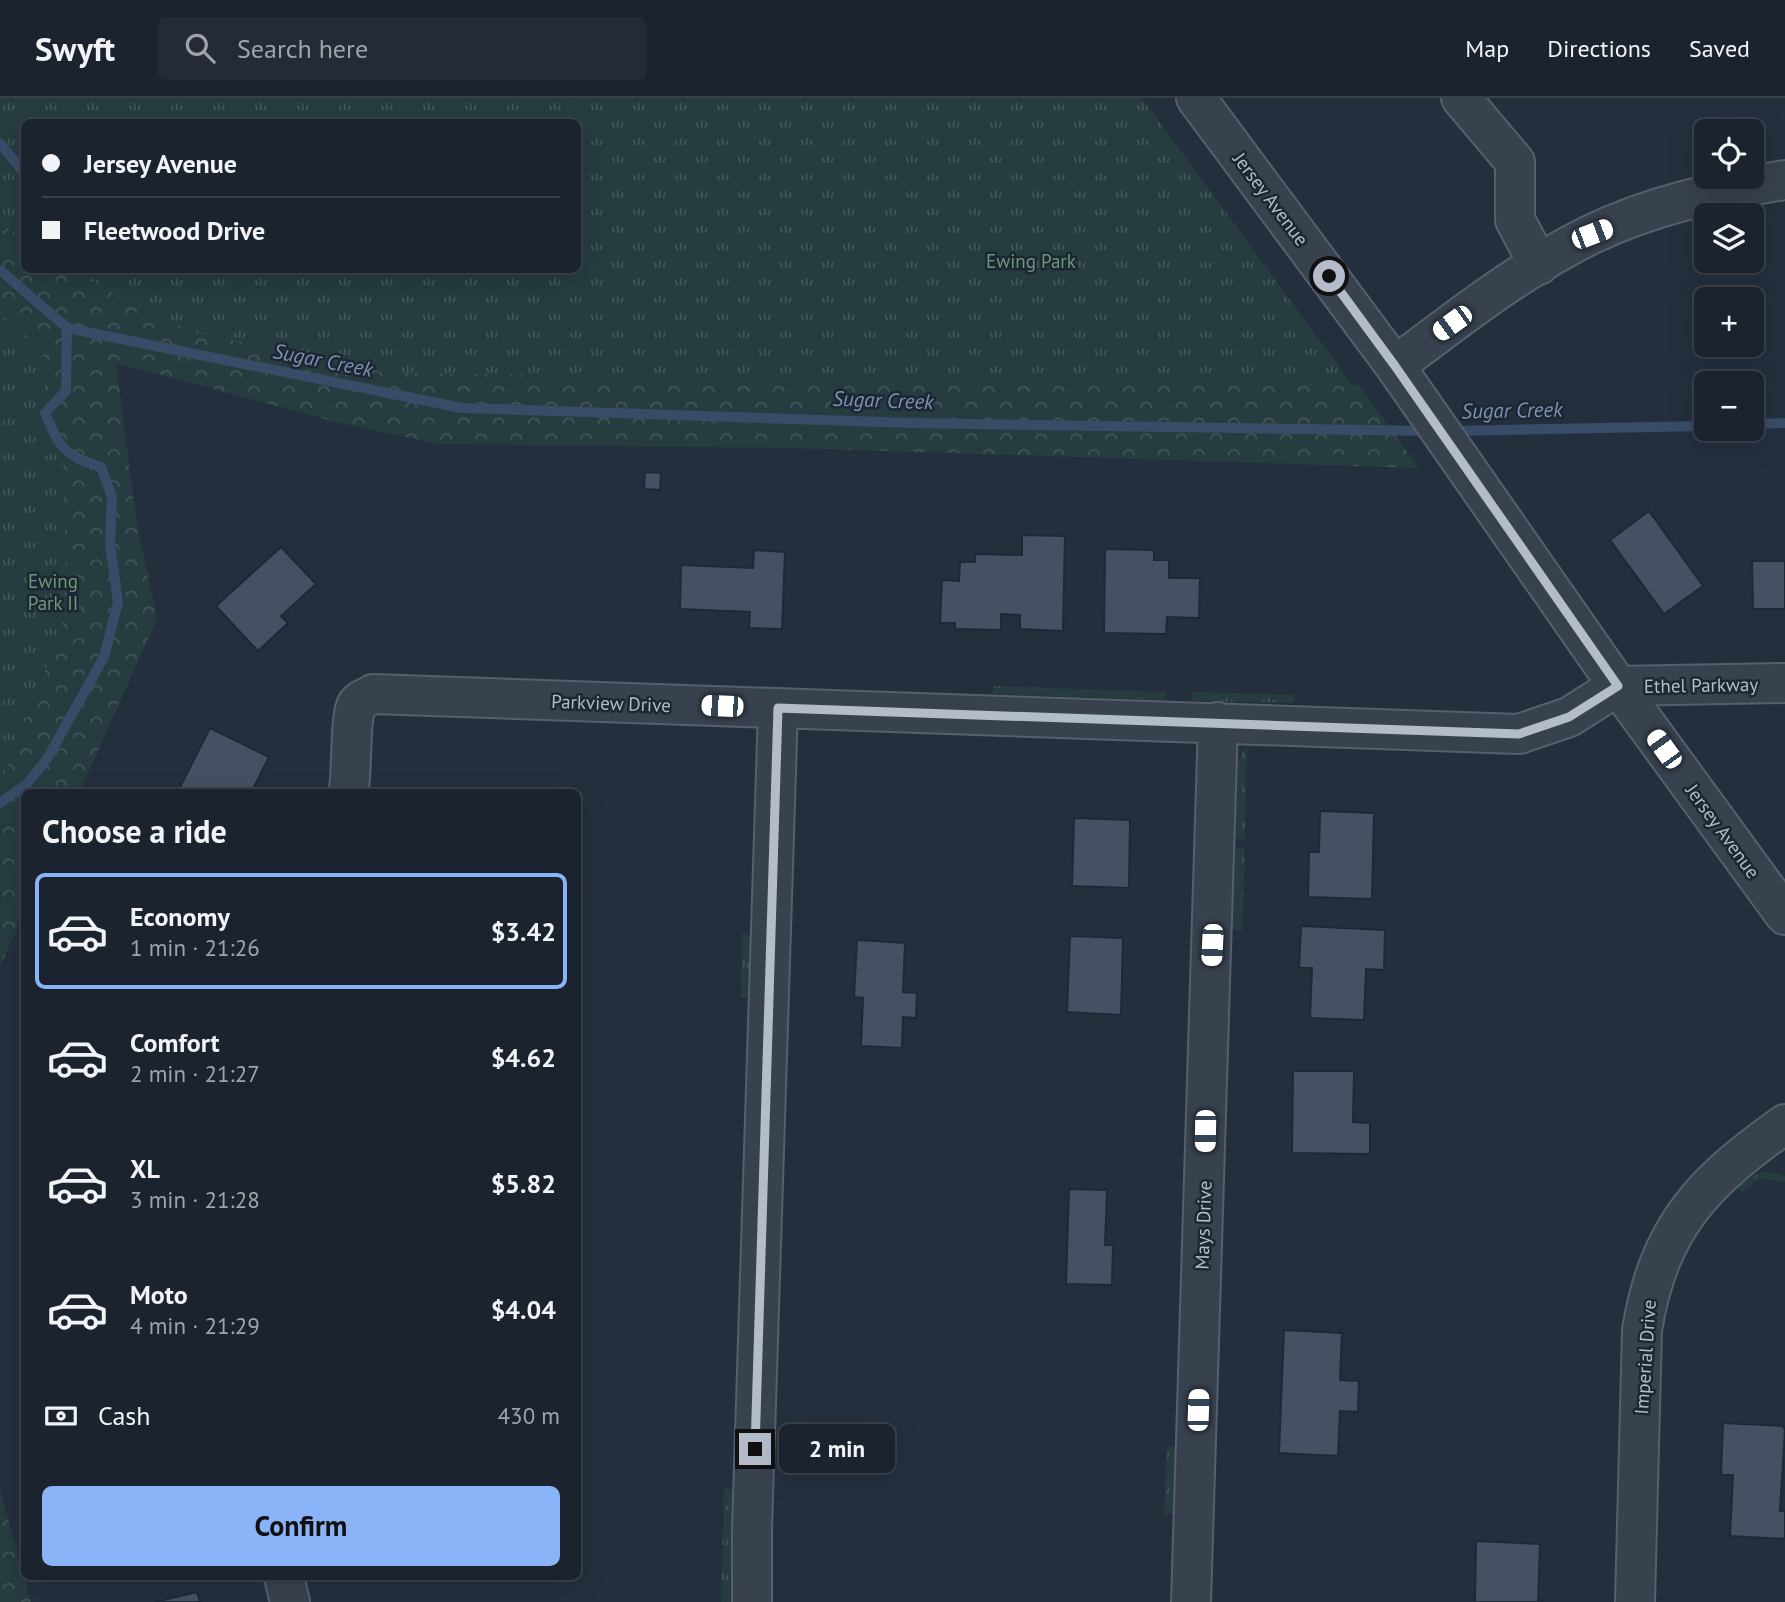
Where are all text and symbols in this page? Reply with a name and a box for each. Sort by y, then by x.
search box [157,17,647,80]
text: Swyft [35,27,115,70]
icon: search [181,29,219,67]
text: Search here [237,32,368,65]
text: Map [1465,33,1509,64]
text: Directions [1547,33,1651,64]
text: Saved [1689,33,1750,64]
map controls [1694,119,1764,441]
button: locate [1694,119,1764,189]
text: Jersey Avenue [84,147,237,180]
street label: Jersey Avenue [1227,147,1314,250]
button: layers [1694,203,1764,273]
text: Fleetwood Drive [84,214,265,247]
car [1569,217,1616,251]
park label: Ewing Park [986,249,1076,273]
route start [1313,260,1345,292]
button: + [1694,287,1764,357]
car [1429,302,1476,344]
water label: Sugar Creek [271,337,377,383]
button: − [1694,371,1764,441]
water label: Sugar Creek [832,385,936,415]
water label: Sugar Creek [1461,396,1564,424]
park label: Ewing Park II [28,569,78,615]
street label: Ethel Parkway [1644,672,1759,698]
street label: Parkview Drive [551,689,671,717]
car [701,695,744,717]
car [1644,726,1685,772]
street label: Jersey Avenue [1680,778,1765,883]
text: Choose a ride [42,810,227,852]
icon: car [46,900,109,963]
text: Economy [130,900,230,933]
text: $3.42 [491,915,556,948]
car [1201,923,1224,967]
text: 1 min · 21:26 [130,933,260,962]
icon: car [46,1026,109,1089]
text: Comfort [130,1026,220,1059]
text: $4.62 [491,1041,556,1074]
text: 2 min · 21:27 [130,1059,260,1088]
car [1195,1110,1216,1152]
icon: car [46,1152,109,1215]
text: XL [130,1152,160,1185]
text: $5.82 [491,1167,556,1200]
street label: Mays Drive [1189,1180,1217,1270]
text: 3 min · 21:28 [130,1185,260,1214]
icon: car [46,1278,109,1341]
text: Moto [130,1278,188,1311]
text: $4.04 [491,1293,556,1326]
street label: Imperial Drive [1629,1299,1661,1415]
text: 4 min · 21:29 [130,1311,260,1340]
car [1187,1389,1210,1431]
icon: cash [42,1397,80,1435]
text: Cash [98,1399,150,1432]
text: 430 m [498,1401,560,1430]
callout: 2 min [780,1424,895,1474]
route end [739,1433,771,1465]
text: 2 min [809,1434,865,1463]
button: Confirm [42,1486,560,1566]

